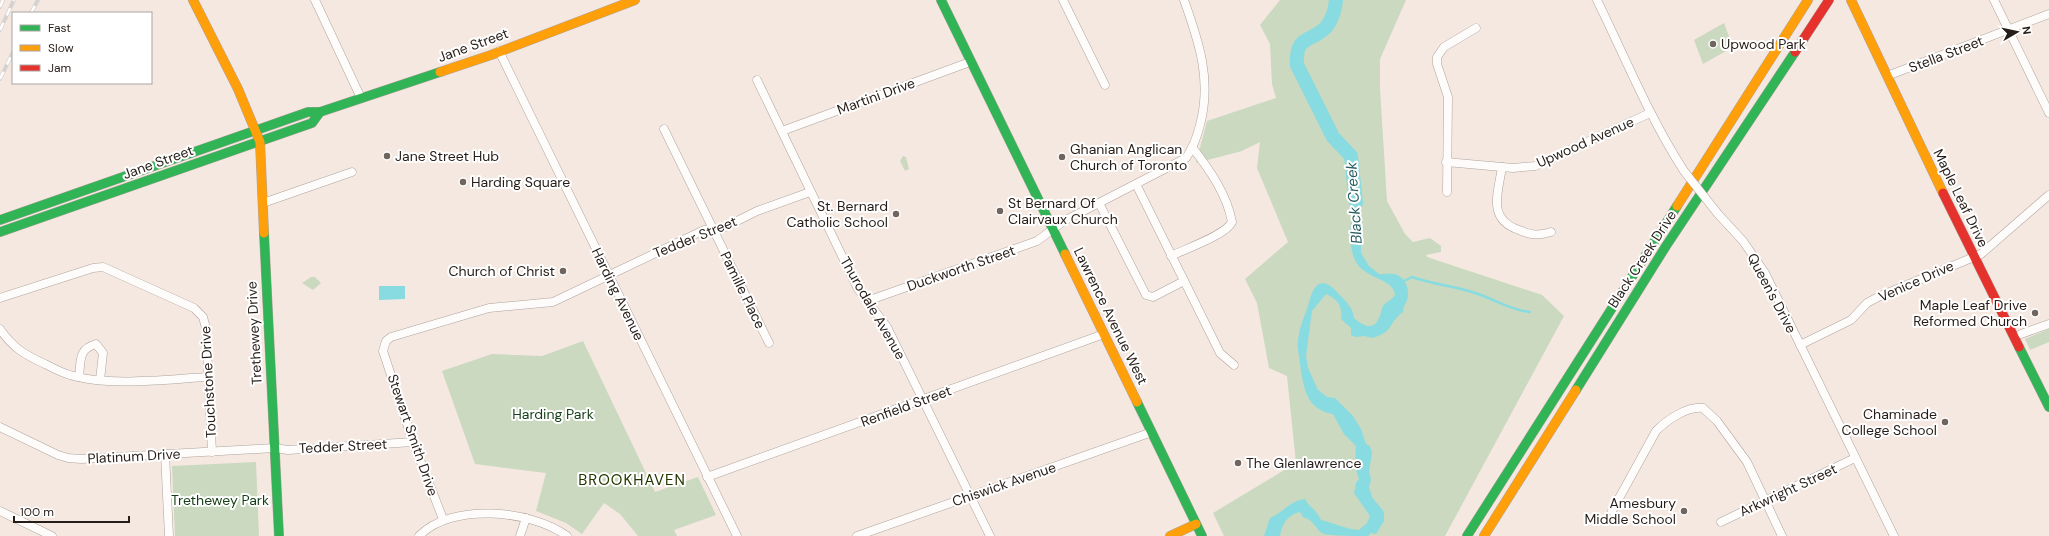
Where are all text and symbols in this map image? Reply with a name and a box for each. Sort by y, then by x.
legend [12,12,152,84]
north arrow [1997,12,2037,52]
text: Fast [48,20,71,36]
street label: Jane Street [435,24,511,66]
text: N [2019,25,2034,35]
street label: Stella Street [1906,32,1986,76]
place label: Upwood Park [1721,35,1806,53]
marker: Upwood Park [1708,39,1718,49]
text: Slow [48,40,74,56]
text: Jam [48,60,71,76]
street label: Martini Drive [835,74,917,118]
street label: Upwood Avenue [1533,112,1637,172]
place label: Ghanian Anglican Church of Toronto [1070,140,1187,174]
street label: Jane Street [120,141,196,183]
street label: Maple Leaf Drive [1929,146,1993,250]
place label: Jane Street Hub [395,147,499,165]
marker: Jane Street Hub [382,151,392,161]
marker: Ghanian Anglican Church of Toronto [1057,152,1067,162]
water label: Black Creek [1341,161,1367,245]
place label: Harding Square [471,173,570,191]
marker: Harding Square [458,177,468,187]
place label: St Bernard Of Clairvaux Church [1008,194,1118,228]
place label: St. Bernard Catholic School [787,197,888,231]
marker: St Bernard Of Clairvaux Church [995,206,1005,216]
street label: Black Creek Drive [1604,207,1680,311]
marker: St. Bernard Catholic School [891,209,901,219]
street label: Tedder Street [651,212,739,262]
street label: Duckworth Street [904,241,1018,295]
street label: Lawrence Avenue West [1070,244,1152,388]
street label: Harding Avenue [588,245,648,344]
street label: Pamille Place [716,248,770,332]
street label: Queen's Drive [1743,250,1801,336]
street label: Thurodale Avenue [836,253,910,363]
street label: Venice Drive [1876,256,1957,306]
place label: Church of Christ [449,262,555,280]
marker: Church of Christ [558,266,568,276]
street label: Trethewey Drive [242,281,266,385]
place label: Maple Leaf Drive Reformed Church [1913,296,2027,330]
marker: Maple Leaf Drive Reformed Church [2030,308,2040,318]
street label: Touchstone Drive [196,325,220,438]
street label: Stewart Smith Drive [384,372,442,498]
street label: Renfield Street [858,381,954,431]
park label: Harding Park [512,405,594,423]
place label: Chaminade College School [1841,405,1937,439]
marker: Chaminade College School [1940,417,1950,427]
street label: Tedder Street [298,435,388,457]
street label: Platinum Drive [87,445,181,467]
place label: The Glenlawrence [1246,454,1361,472]
street label: Chiswick Avenue [950,458,1058,510]
marker: The Glenlawrence [1233,458,1243,468]
street label: Arkwright Street [1736,460,1840,520]
district label: BROOKHAVEN [578,470,686,490]
park label: Trethewey Park [171,491,269,509]
place label: Amesbury Middle School [1585,494,1676,528]
scale bar [14,498,129,524]
text: 100 m [20,504,54,520]
marker: Amesbury Middle School [1679,506,1689,516]

